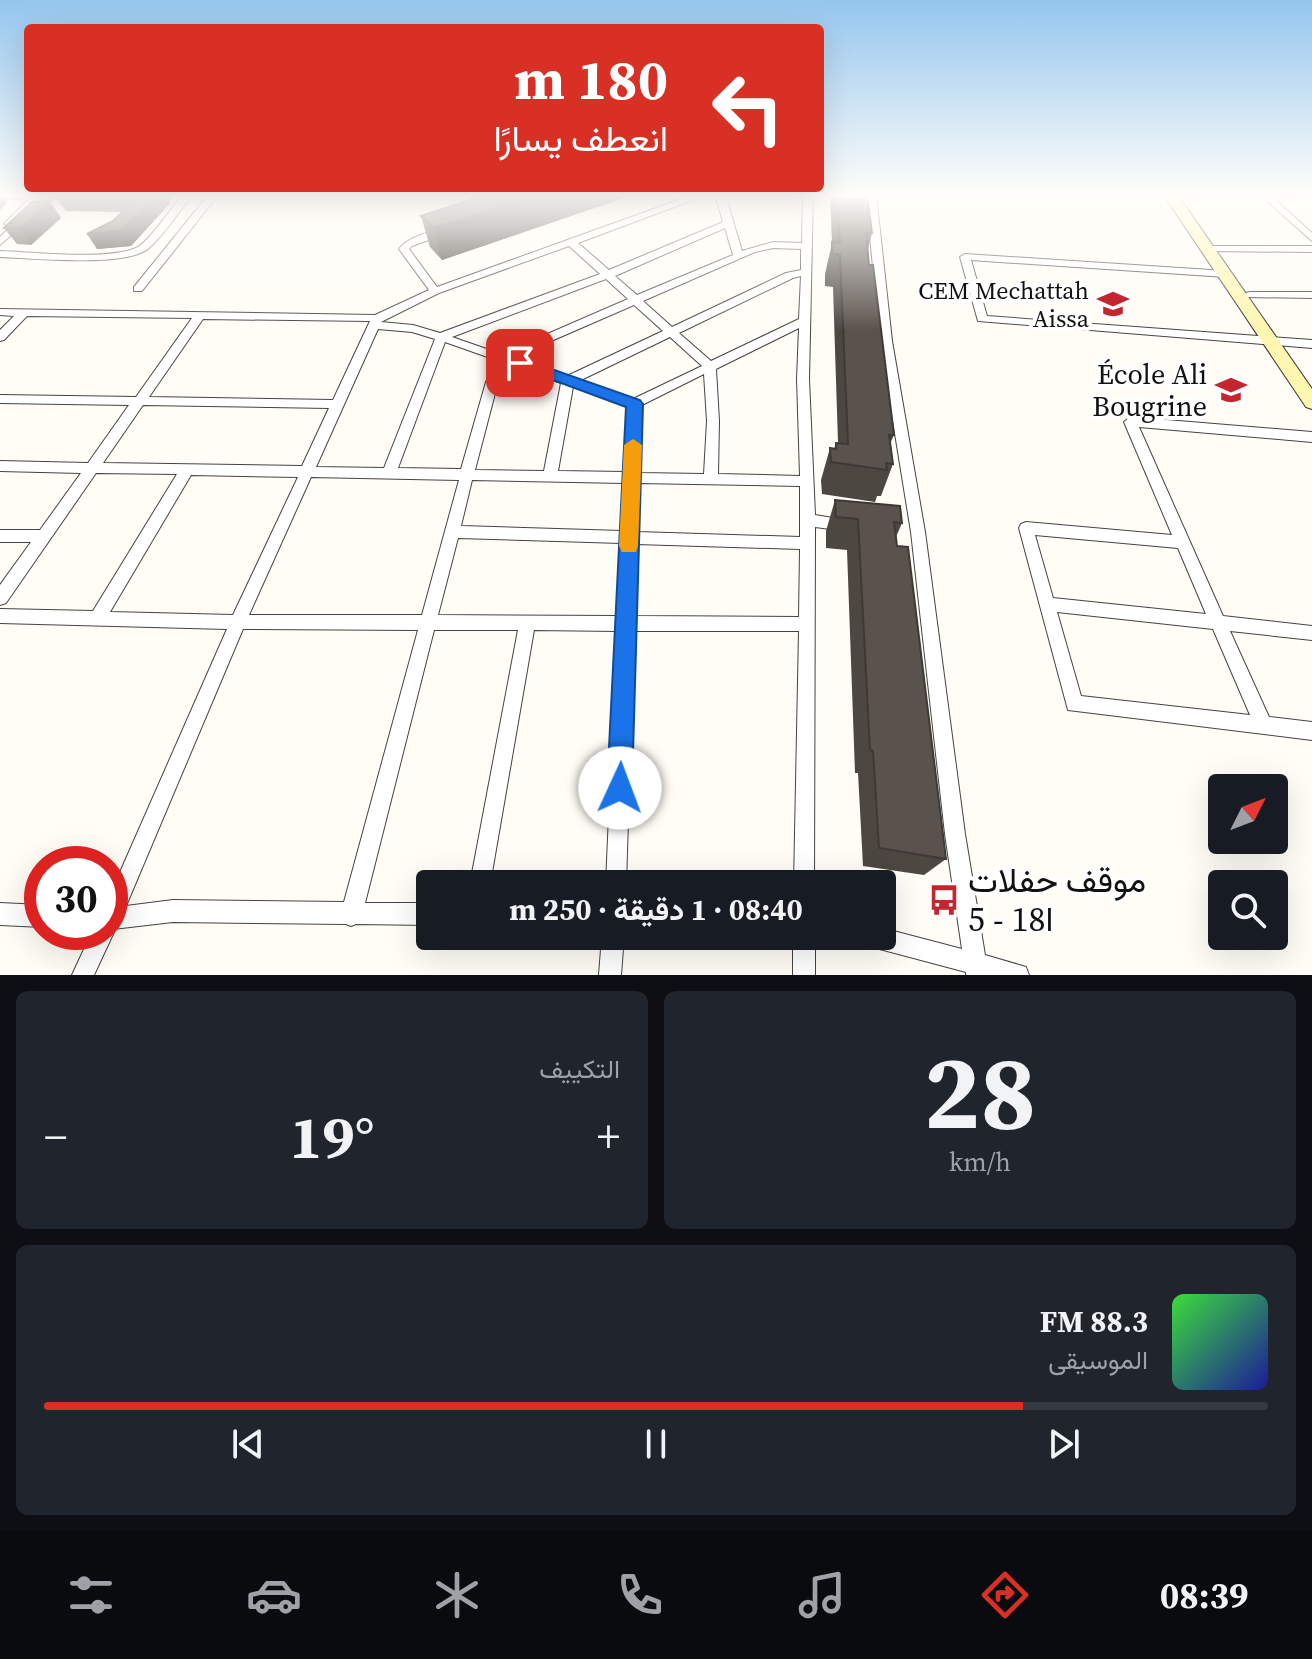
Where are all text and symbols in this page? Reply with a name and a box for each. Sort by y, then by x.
text: 180 m [514,41,668,118]
icon: left [696,56,800,160]
text: انعطف يسارًا [493,114,668,163]
place label: CEM Mechattah Aissa [918,274,1090,335]
school or university icon: CEM Mechattah Aissa [1096,287,1130,321]
pin [486,329,554,397]
icon: arrive [498,341,542,385]
place label: École Ali Bougrine [1092,355,1207,425]
school or university icon: École Ali Bougrine [1214,373,1248,407]
position arrow [578,746,662,830]
north arrow [1208,774,1288,854]
map controls [1208,774,1288,950]
speed limit sign: 30 [24,846,128,950]
place label: موقف حفلات 5 - 18ا [968,857,1146,942]
button: search [1208,870,1288,950]
bus stop icon: موقف حفلات 5 - 18ا [927,883,961,917]
text: 08:40 · 1 دقيقة · 250 m [509,889,803,930]
text: 28 [924,1020,1036,1163]
text: التكييف [539,1051,620,1087]
text: 19° [290,1096,374,1178]
text: − [44,1106,67,1167]
text: + [597,1106,620,1167]
text: km/h [949,1144,1011,1180]
text: 88.3 FM [1040,1301,1148,1342]
text: الموسيقى [1048,1342,1148,1378]
icon: previous [226,1422,270,1466]
icon: pause [634,1422,678,1466]
icon: next [1042,1422,1086,1466]
icon: filters [63,1567,119,1623]
icon: car [246,1567,302,1623]
icon: climate [429,1567,485,1623]
icon: phone [612,1567,668,1623]
icon: music [794,1567,850,1623]
icon: directions [977,1567,1033,1623]
text: 08:39 [1160,1571,1249,1620]

